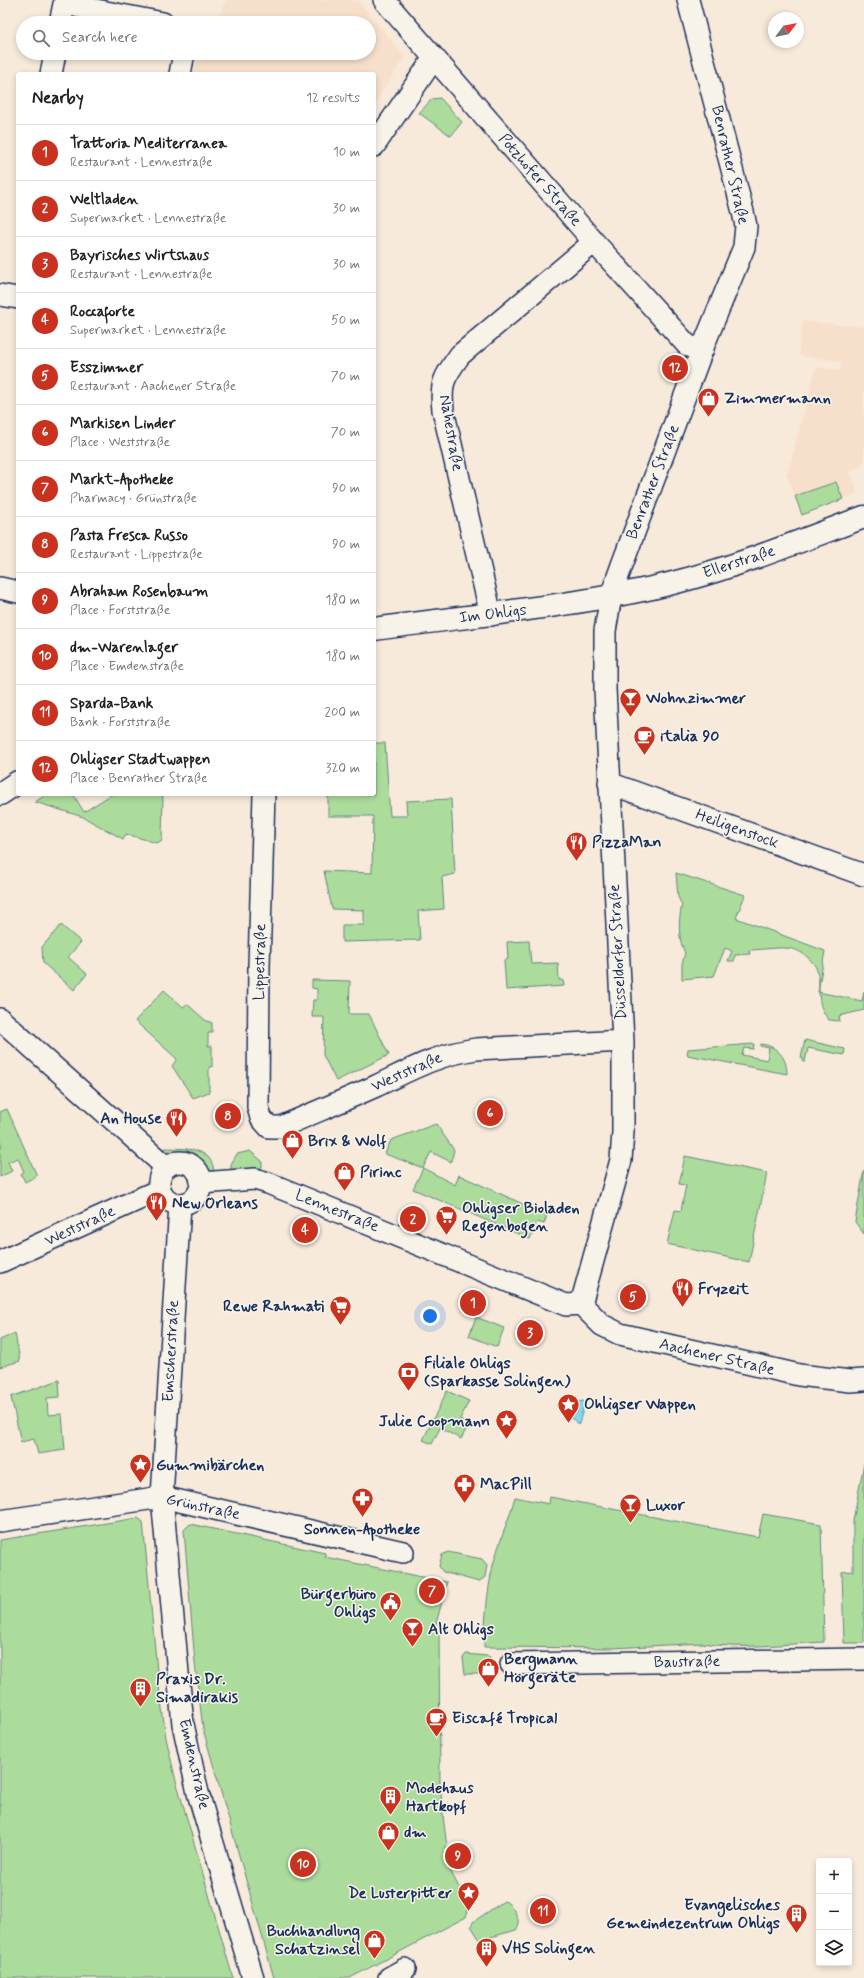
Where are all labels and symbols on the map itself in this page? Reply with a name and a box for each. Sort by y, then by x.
north arrow [768,12,804,48]
street label: Benrather Straße [706,103,754,227]
street label: Potzhofer Straße [494,129,586,231]
pin: 12 [662,353,688,383]
shop icon: Zimmermann [695,385,721,418]
place label: Zimmermann [724,388,831,409]
street label: Nahestraße [434,393,468,473]
street label: Benrather Straße [621,421,685,543]
street label: Ellerstraße [700,540,778,584]
street label: Im Ohligs [458,599,528,629]
bar icon: Wohnzimmer [617,685,643,718]
place label: Wohnzimmer [645,688,746,709]
cafe icon: italia 90 [632,723,658,756]
place label: italia 90 [660,726,719,747]
street label: Heiligenstock [692,804,782,854]
restaurant icon: PizzaMan [563,829,589,862]
place label: PizzaMan [592,832,662,853]
street label: Düsseldorfer Straße [604,883,632,1020]
street label: Lippestraße [249,923,271,1001]
street label: Weststraße [368,1047,446,1097]
pin: 6 [477,1098,503,1128]
pin: 8 [215,1101,241,1131]
restaurant icon: An House [164,1105,190,1138]
place label: An House [100,1108,162,1129]
shop icon: Brix & Wolf [280,1128,306,1161]
place label: Brix & Wolf [308,1131,387,1152]
shop icon: Pirinc [331,1159,357,1192]
place label: Pirinc [360,1162,402,1183]
street label: Lennestraße [292,1185,382,1237]
restaurant icon: New Orleans [144,1190,170,1223]
place label: New Orleans [172,1193,259,1214]
place label: Ohligser Bioladen Regenbogen [462,1198,580,1239]
street label: Weststraße [41,1200,119,1251]
pin: 2 [400,1204,426,1234]
supermarket icon: Ohligser Bioladen Regenbogen [433,1204,459,1237]
pin: 4 [292,1215,318,1245]
restaurant icon: Fryzeit [669,1276,695,1309]
place label: Fryzeit [698,1279,749,1300]
pin: 5 [620,1282,646,1312]
pin: 1 [460,1288,486,1318]
supermarket icon: Rewe Rahmati [327,1293,353,1326]
place label: Rewe Rahmati [223,1296,325,1317]
street label: Emscherstraße [158,1299,184,1403]
your location [420,1306,440,1326]
pin: 3 [517,1318,543,1348]
street label: Aachener Straße [657,1334,777,1381]
place label: Filiale Ohligs (Sparkasse Solingen) [424,1353,571,1394]
bank icon: Filiale Ohligs (Sparkasse Solingen) [396,1359,422,1392]
place icon: Ohligser Wappen [555,1391,581,1424]
place label: Ohligser Wappen [584,1394,696,1416]
place icon: Julie Coopmann [493,1408,519,1441]
place label: Julie Coopmann [379,1411,490,1432]
place icon: Gummibärchen [128,1452,154,1485]
place label: Gummibärchen [156,1455,264,1476]
pharmacy icon: MacPill [451,1471,477,1504]
place label: MacPill [480,1474,532,1495]
pharmacy icon: Sonnen-Apotheke [349,1486,375,1519]
street label: Grünstraße [164,1489,242,1525]
bar icon: Luxor [617,1492,643,1525]
place label: Luxor [646,1495,685,1516]
place label: Sonnen-Apotheke [304,1519,420,1541]
pin: 7 [419,1576,445,1606]
place label: Bürgerbüro Ohligs [301,1584,376,1624]
public building icon: Bürgerbüro Ohligs [378,1590,404,1623]
bar icon: Alt Ohligs [399,1616,425,1649]
place label: Alt Ohligs [428,1619,494,1641]
place label: Bergmann Hörgeräte [504,1649,579,1690]
street label: Baustraße [654,1651,721,1673]
shop icon: Bergmann Hörgeräte [475,1655,501,1688]
place label: Praxis Dr. Simadirakis [156,1669,239,1708]
building icon: Praxis Dr. Simadirakis [127,1675,153,1708]
cafe icon: Eiscafé Tropical [423,1705,449,1738]
place label: Eiscafé Tropical [452,1708,557,1729]
street label: Emdenstraße [173,1717,215,1812]
place label: Modehaus Hartkopf [406,1778,474,1817]
building icon: Modehaus Hartkopf [377,1784,403,1817]
shop icon: dm [375,1819,401,1852]
place label: dm [404,1822,427,1843]
pin: 9 [445,1841,471,1871]
pin: 10 [290,1849,316,1879]
place icon: De Lusterpitter [455,1880,481,1913]
place label: De Lusterpitter [348,1883,452,1904]
place label: Evangelisches Gemeindezentrum Ohligs [606,1895,781,1935]
pin: 11 [530,1896,556,1926]
building icon: Evangelisches Gemeindezentrum Ohligs [783,1901,809,1934]
place label: Buchhandlung Schatzinsel [267,1921,360,1960]
shop icon: Buchhandlung Schatzinsel [362,1927,388,1960]
building icon: VHS Solingen [473,1935,499,1968]
place label: VHS Solingen [502,1938,596,1961]

